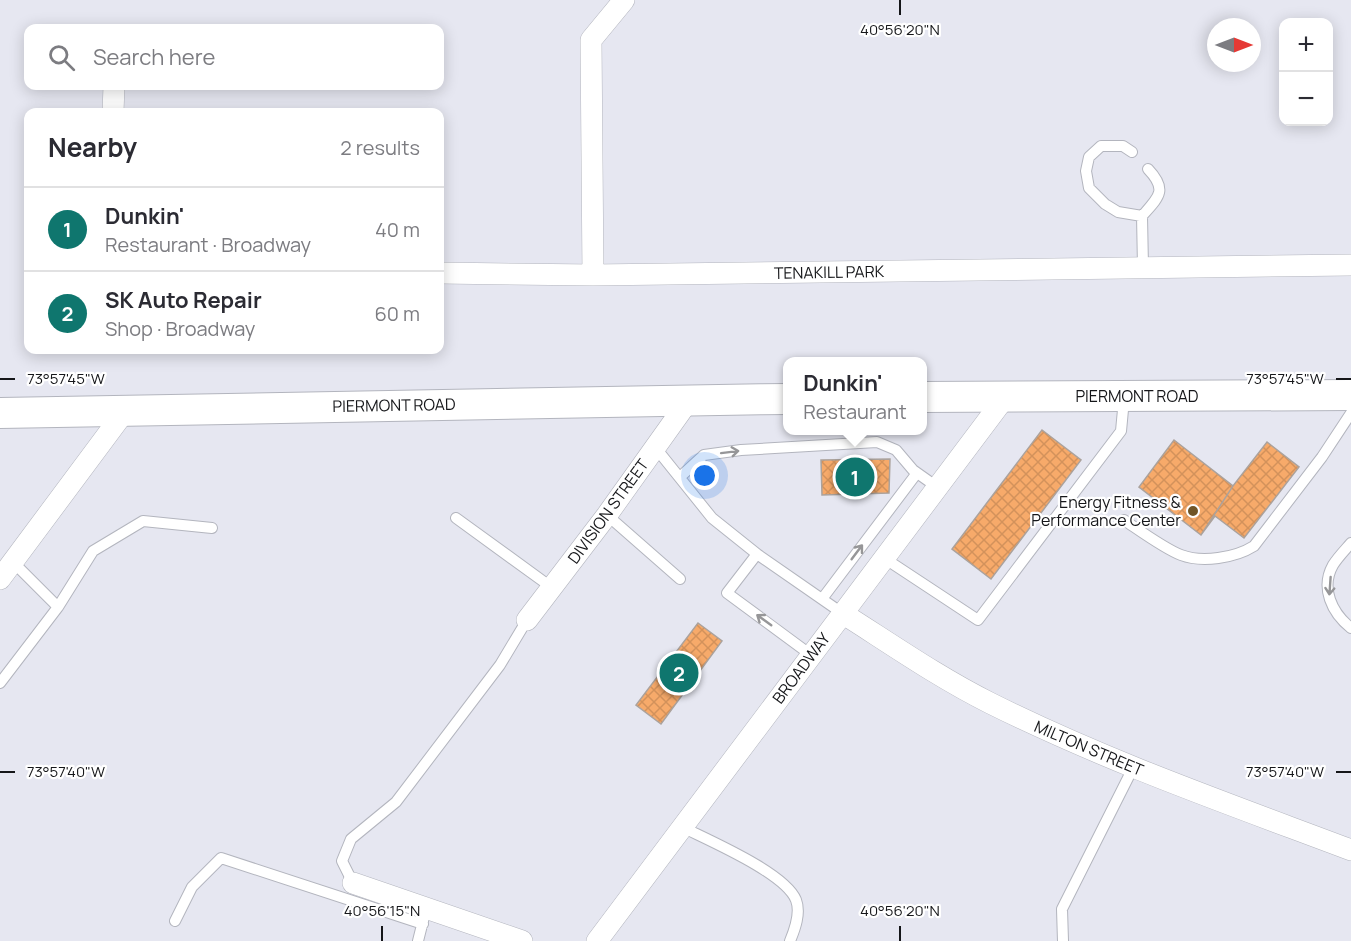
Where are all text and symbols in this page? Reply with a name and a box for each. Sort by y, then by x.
north arrow [1207,18,1261,72]
map controls [1279,18,1333,126]
button: + [1279,18,1333,72]
text: 40°56'20"N [860,19,940,40]
search box [24,24,444,90]
icon: search [45,41,78,74]
text: Search here [93,42,215,72]
button: − [1279,72,1333,126]
text: Nearby [48,129,137,165]
text: 2 results [340,134,420,161]
text: Dunkin' [105,201,185,231]
text: 1 [63,216,72,243]
text: 40 m [375,216,420,243]
text: Restaurant · Broadway [105,231,311,258]
street label: TENAKILL PARK [774,260,885,284]
text: SK Auto Repair [105,285,262,315]
text: 2 [62,300,73,327]
text: 60 m [374,300,420,327]
text: Shop · Broadway [105,315,255,342]
popup [783,357,927,435]
text: 73°57'45"W [27,368,105,389]
text: Dunkin' [803,368,883,398]
text: 73°57'45"W [1246,368,1324,389]
street label: PIERMONT ROAD [1075,385,1199,407]
street label: PIERMONT ROAD [332,393,456,417]
text: Restaurant [803,398,907,425]
one-way arrow [719,446,739,457]
street label: DIVISION STREET [563,454,654,568]
pin: 1 [836,454,874,500]
your location [690,461,719,490]
place label: Energy Fitness & Performance Center [1031,491,1182,531]
marker: Energy Fitness & Performance Center [1186,504,1200,518]
one-way arrow [851,545,863,561]
one-way arrow [1324,576,1335,595]
one-way arrow [757,614,773,626]
street label: BROADWAY [767,628,835,708]
pin: 2 [660,650,698,696]
street label: MILTON STREET [1031,715,1147,781]
text: 73°57'40"W [27,761,105,782]
text: 73°57'40"W [1246,761,1324,782]
text: 40°56'15"N [344,900,420,921]
text: 40°56'20"N [860,900,940,921]

